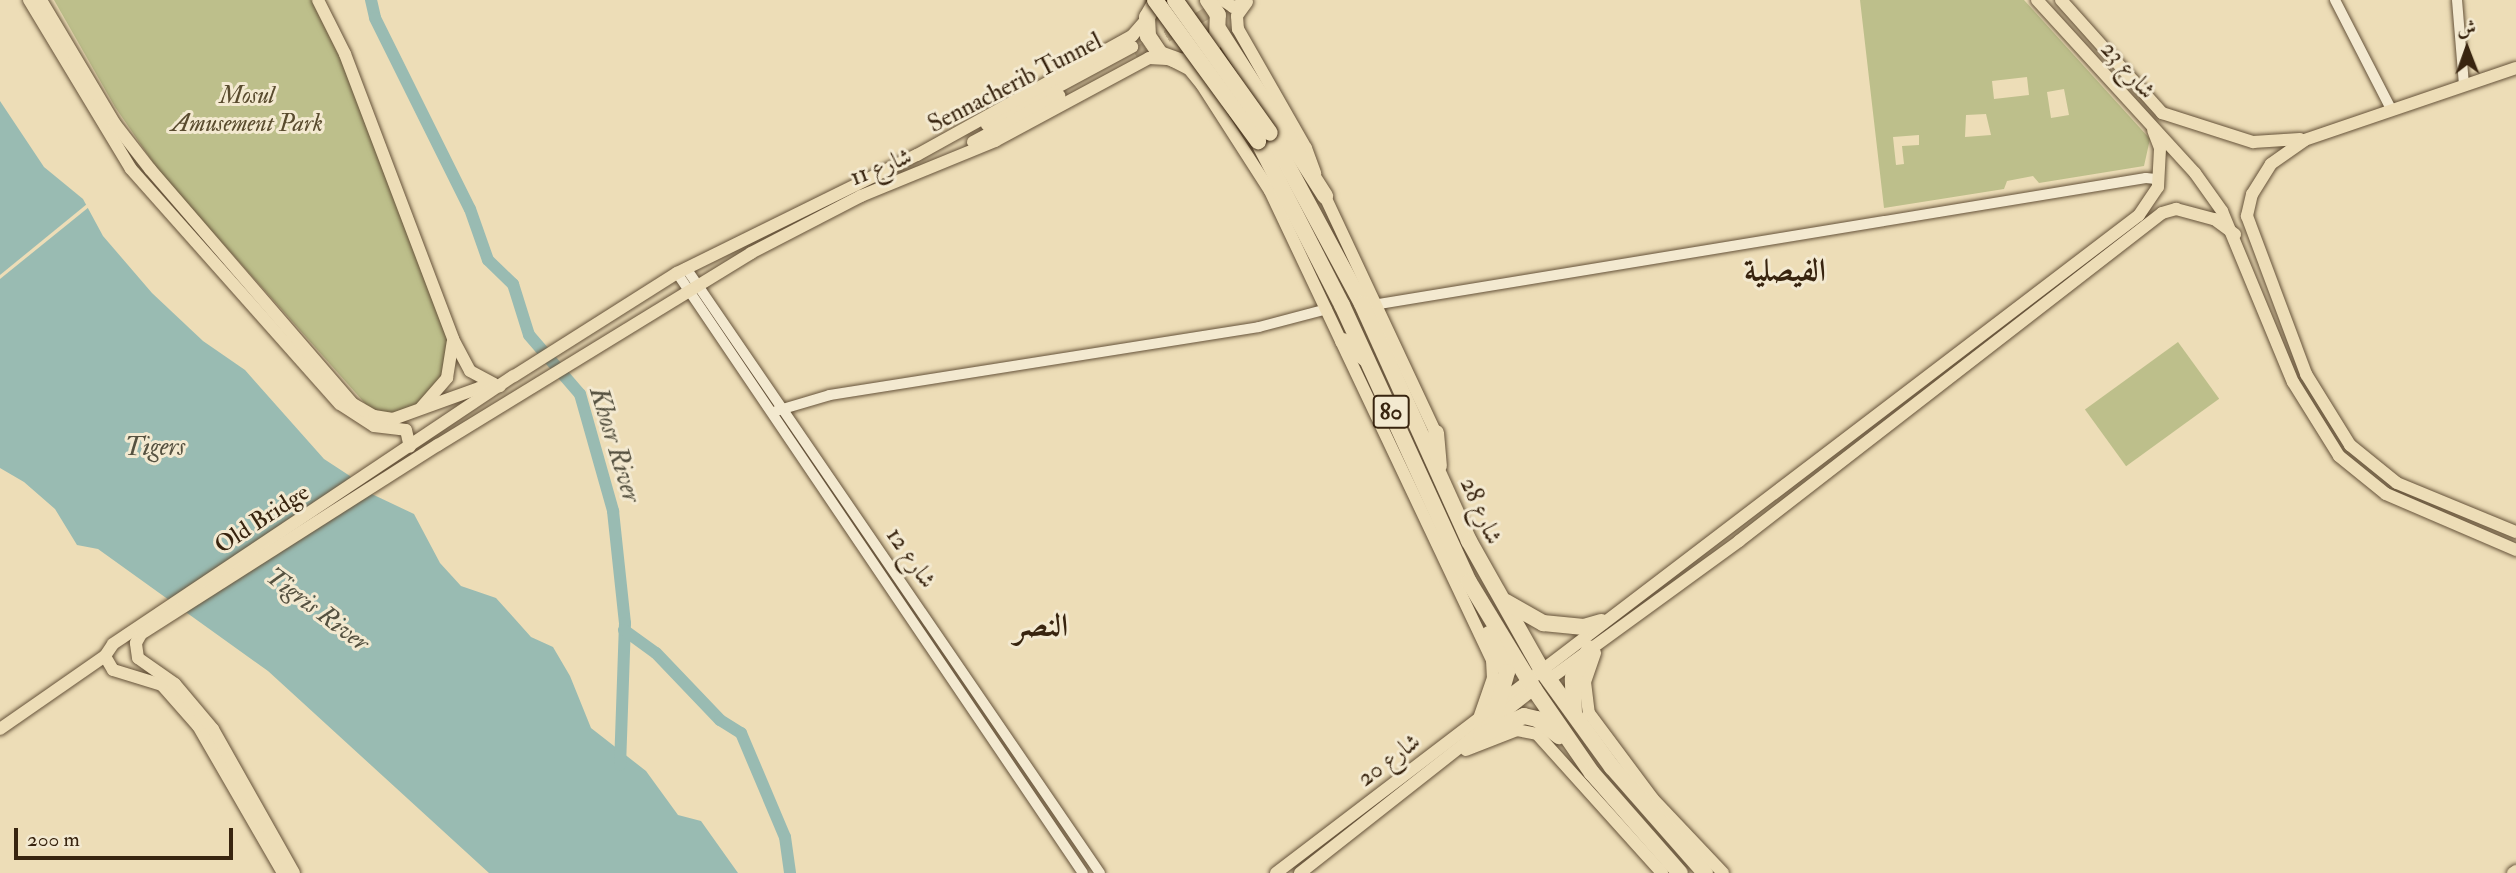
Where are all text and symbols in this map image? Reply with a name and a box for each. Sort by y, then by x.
north arrow [2432,14,2502,84]
text: ش [2457,16,2476,40]
street label: Sennacherib Tunnel [923,27,1107,139]
street label: شارع 23 [2095,35,2161,105]
park label: Mosul Amusement Park [171,82,323,138]
street label: شارع 11 [846,142,916,192]
district label: الفيصلية [1744,252,1826,290]
water label: Khosr River [582,384,646,506]
road number: 80 [1372,392,1410,432]
water label: Tigers [125,432,185,464]
street label: شارع 28 [1454,473,1508,549]
street label: Old Bridge [209,478,315,560]
street label: شارع 12 [880,522,942,594]
water label: Tigris River [259,561,375,659]
district label: النصر [1014,607,1068,645]
street label: شارع 20 [1352,727,1426,793]
scale bar [18,814,236,858]
text: 200 m [27,826,80,853]

